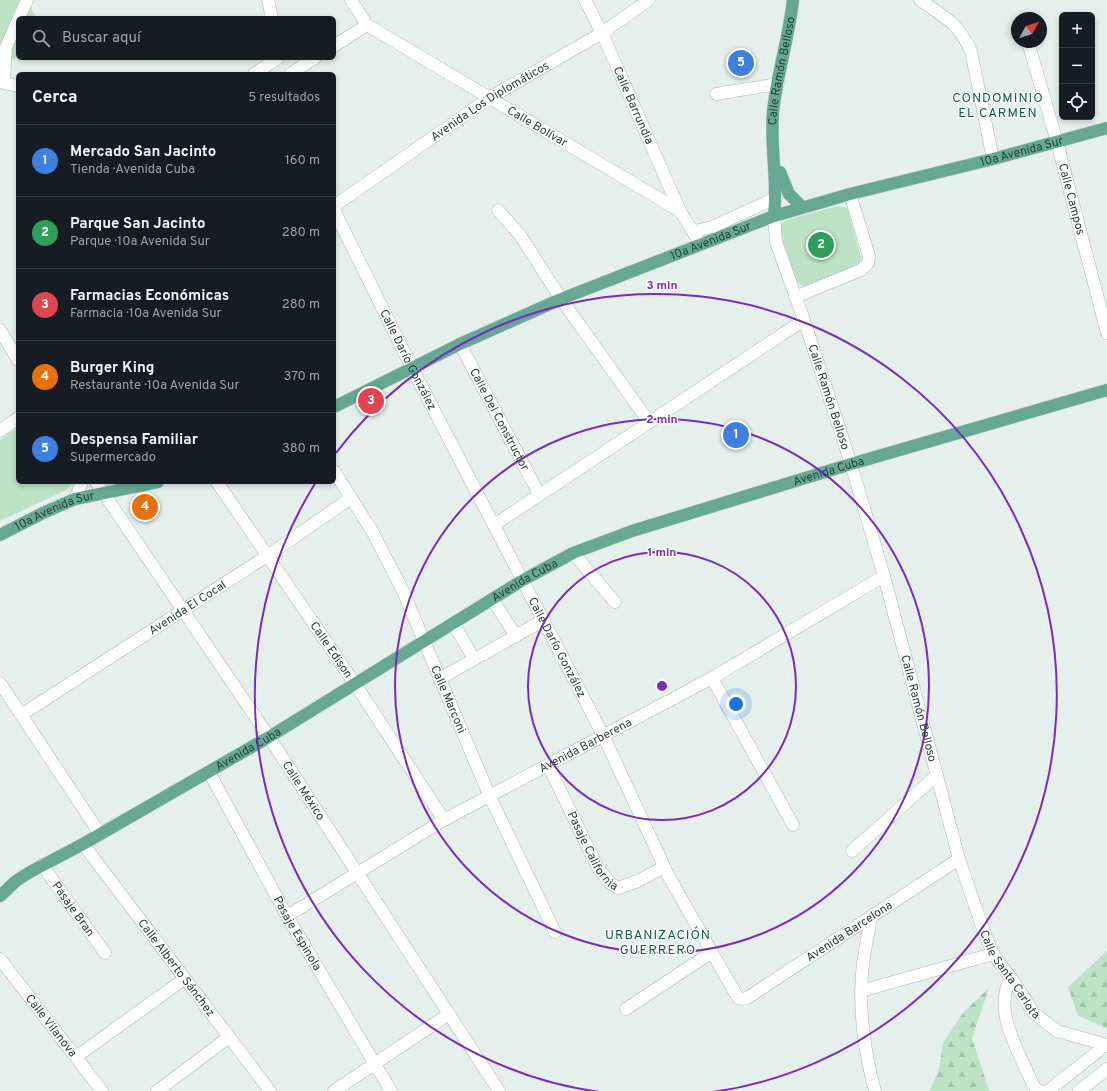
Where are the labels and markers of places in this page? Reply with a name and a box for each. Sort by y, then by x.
pin: 5 [728,48,754,78]
pin: 2 [808,230,834,260]
pin: 3 [358,386,384,416]
pin: 1 [723,420,749,450]
pin: 4 [132,492,158,522]
centre of rings [655,679,669,693]

